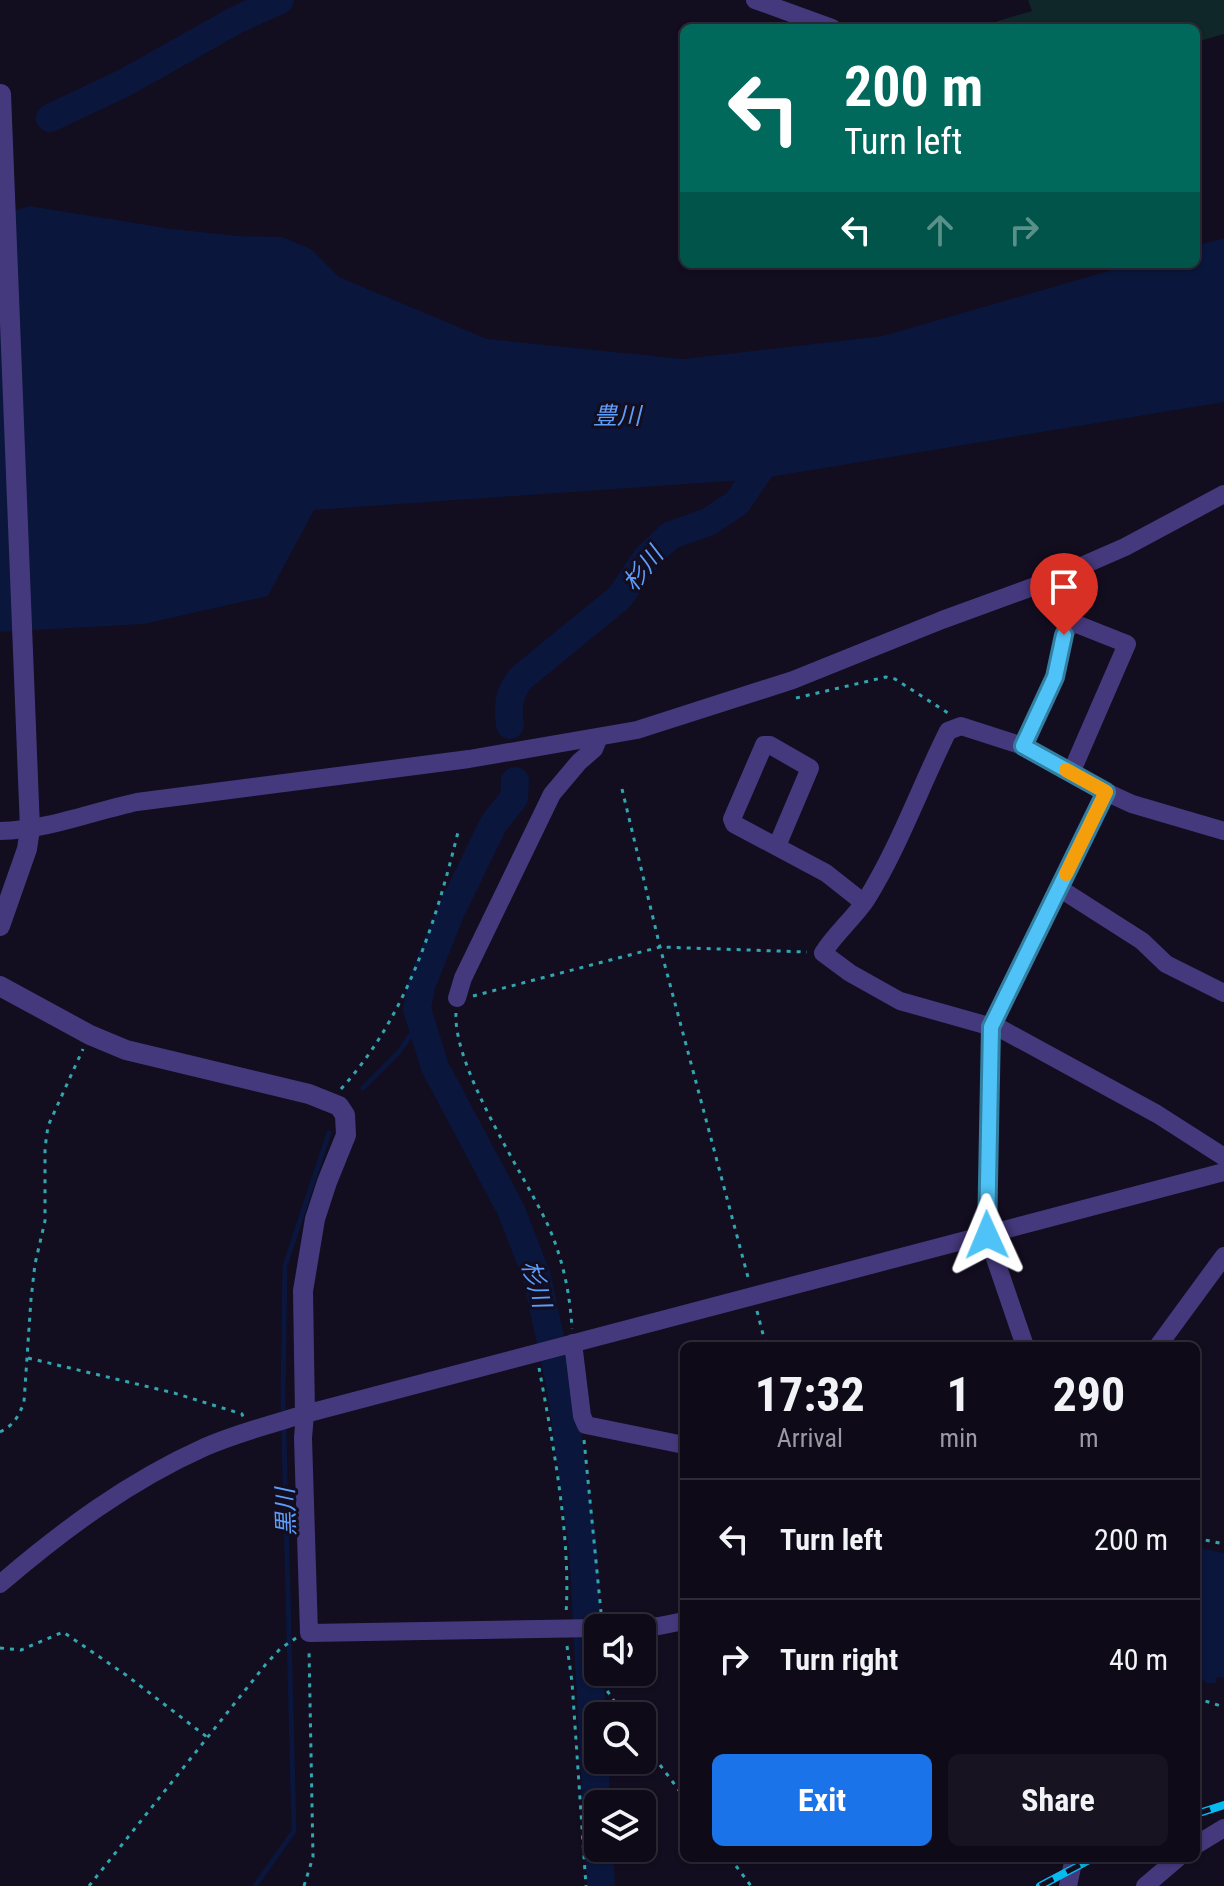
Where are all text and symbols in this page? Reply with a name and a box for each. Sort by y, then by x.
text: 200 m [844,54,983,120]
icon: left [712,56,816,160]
text: Turn left [844,121,962,163]
icon: left [834,208,878,252]
icon: ahead [918,208,962,252]
icon: right [1002,208,1046,252]
water label: 豊川 [593,402,644,430]
water label: 杉川 [617,539,671,597]
pin [1030,553,1098,635]
icon: arrive [1042,565,1086,609]
position arrow [945,1193,1029,1277]
water label: 杉川 [516,1257,557,1314]
text: 17:32 [755,1366,865,1423]
text: 1 [947,1366,971,1423]
text: 290 [1052,1366,1125,1423]
text: Arrival [777,1423,843,1453]
text: min [940,1423,978,1453]
text: m [1079,1423,1099,1453]
water label: 黒川 [271,1485,301,1536]
icon: left [712,1517,756,1561]
text: Turn left [780,1522,883,1557]
text: 200 m [1094,1522,1168,1557]
map controls [584,1614,656,1862]
button: sound [584,1614,656,1686]
icon: right [712,1637,756,1681]
text: Turn right [780,1642,898,1677]
text: 40 m [1109,1642,1168,1677]
button: search [584,1702,656,1774]
button: Exit [712,1754,932,1846]
button: Share [948,1754,1168,1846]
button: layers [584,1790,656,1862]

